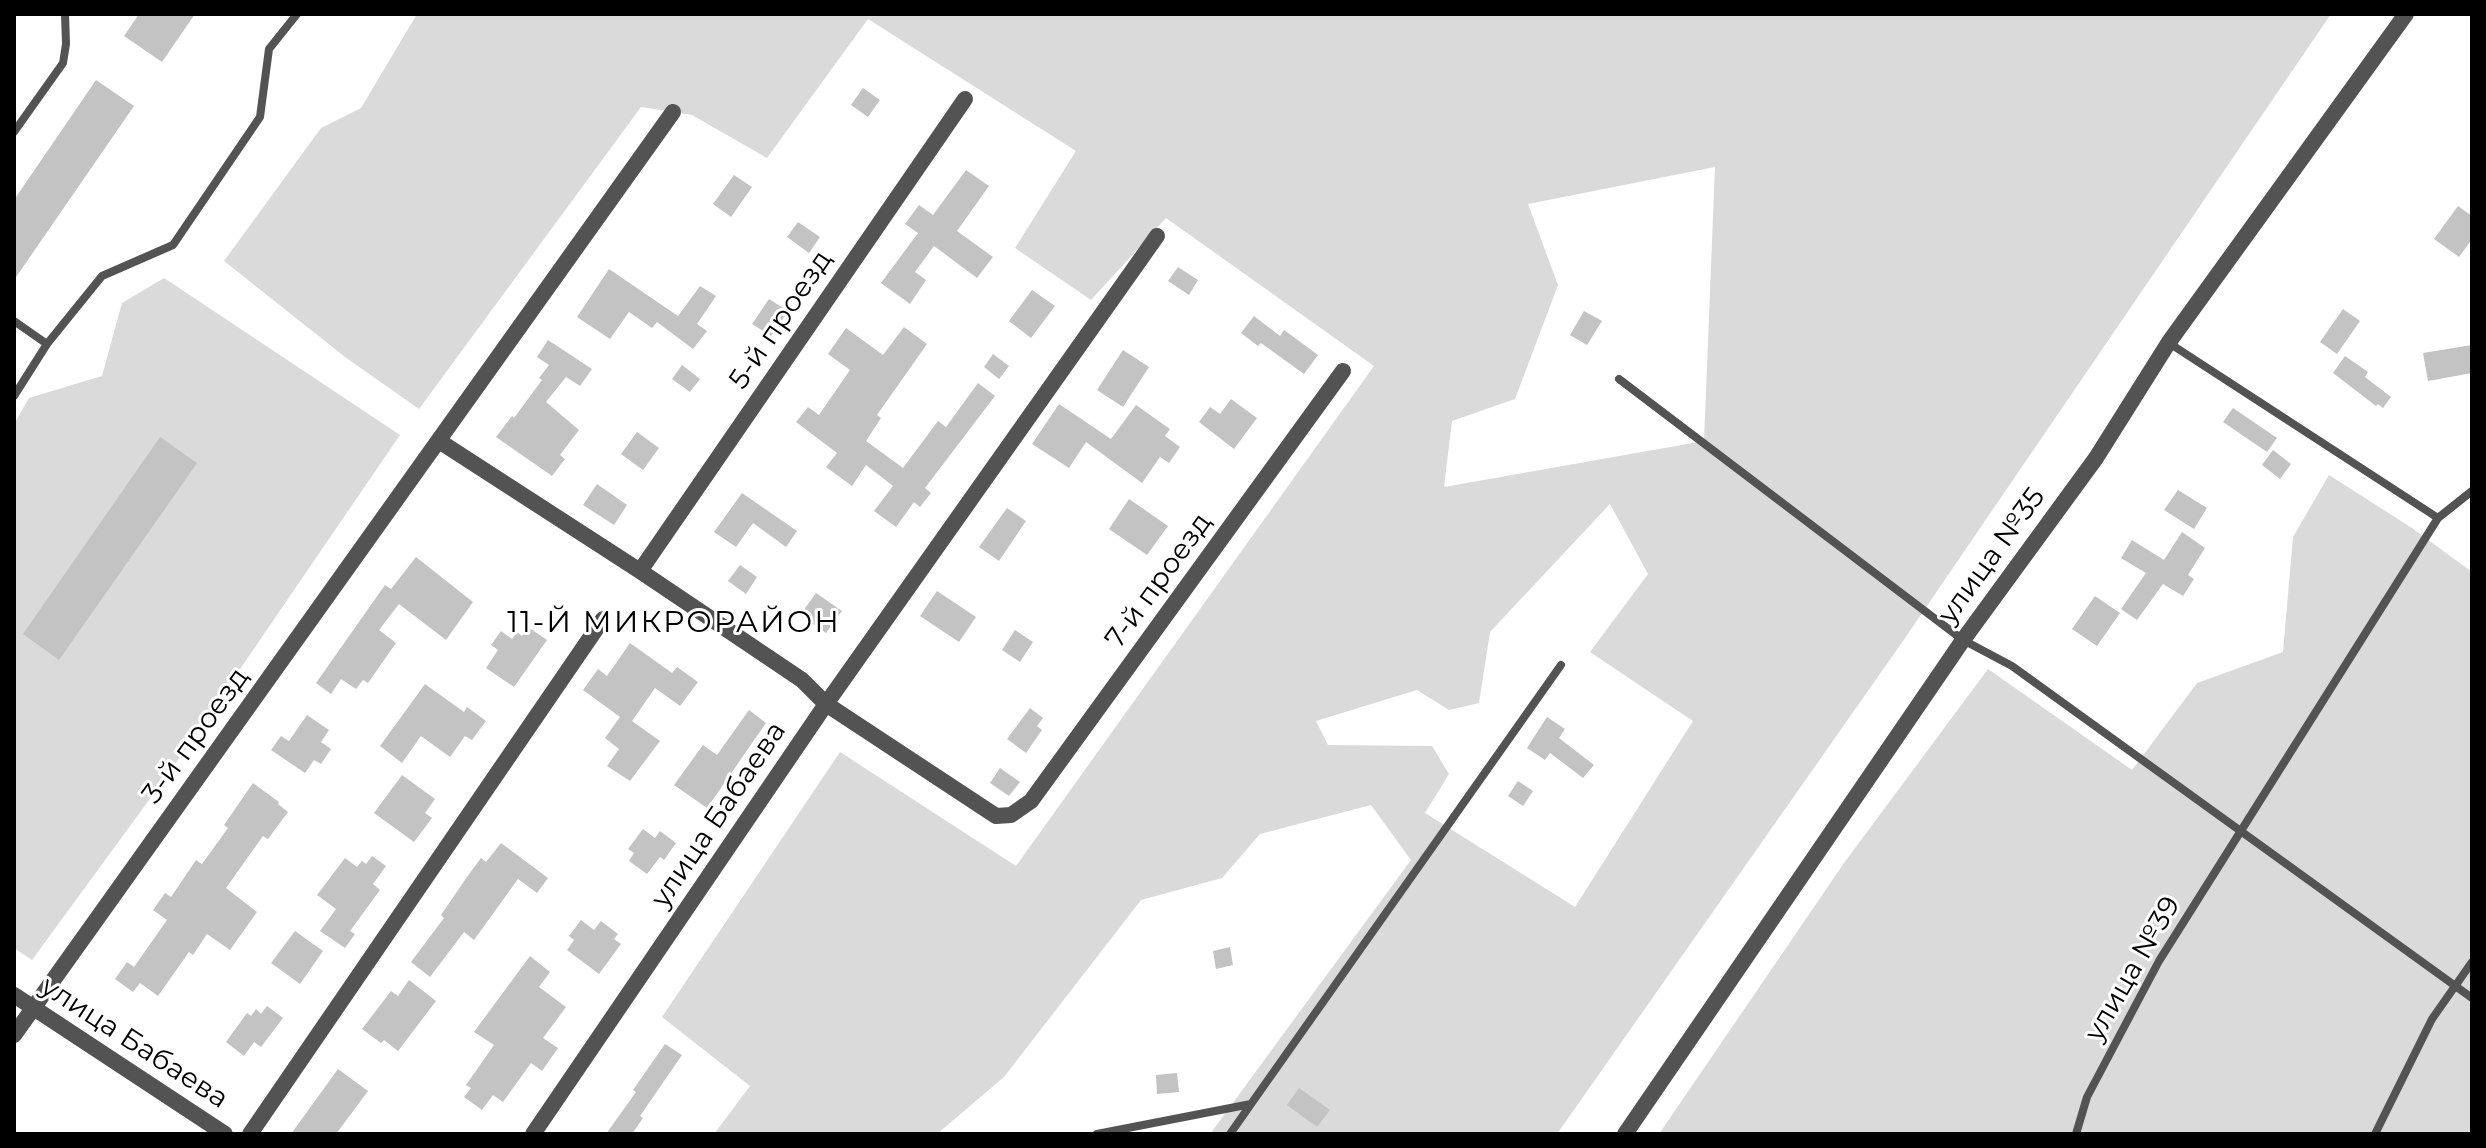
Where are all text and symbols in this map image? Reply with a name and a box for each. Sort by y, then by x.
street label: 5-й проезд [722,244,840,396]
street label: улица №35 [1931,481,2053,631]
street label: 7-й проезд [1099,507,1219,655]
district label: 11-Й МИКРОРАЙОН [507,605,841,641]
street label: 3-й проезд [136,662,256,810]
street label: улица Бабаева [644,716,794,914]
street label: улица №39 [2078,891,2188,1047]
street label: улица Бабаева [34,970,234,1116]

